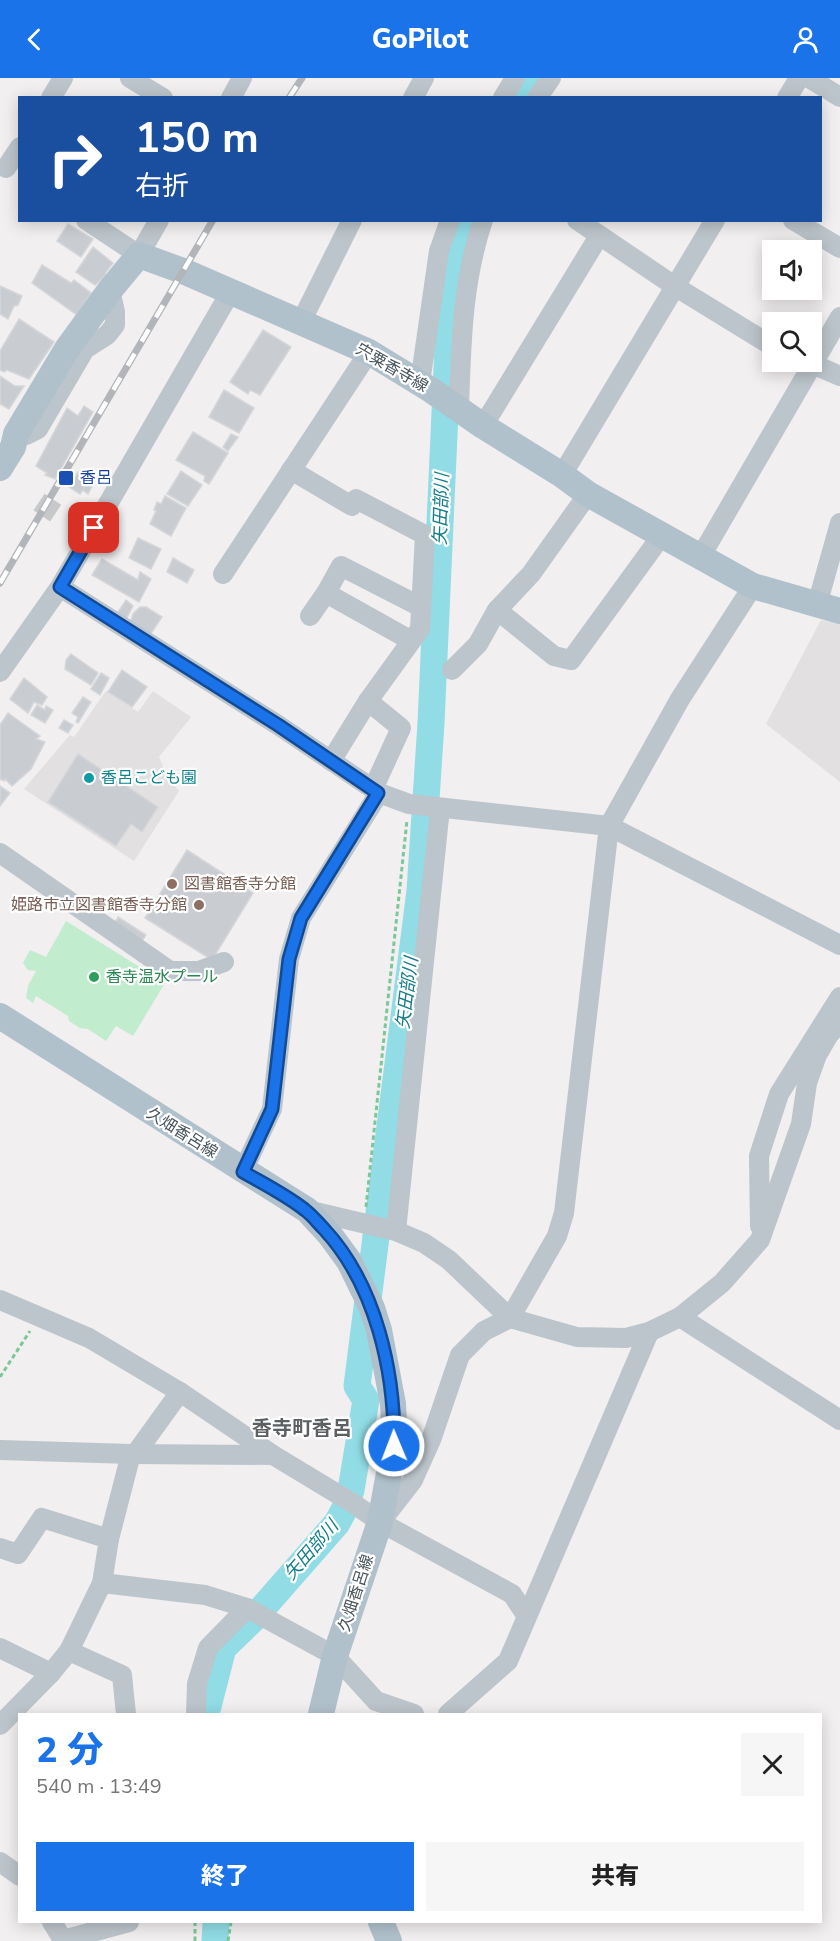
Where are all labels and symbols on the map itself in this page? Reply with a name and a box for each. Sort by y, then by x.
street label: 宍粟香寺線 [352,338,432,398]
place label: 香呂 [80,467,112,489]
marker: 香呂 [57,469,75,487]
water label: 矢田部川 [428,471,454,545]
pin [68,502,119,553]
place label: 香呂こども園 [101,767,197,789]
marker: 香呂こども園 [82,771,96,785]
place label: 図書館香寺分館 [184,873,296,895]
marker: 図書館香寺分館 [165,877,179,891]
place label: 姫路市立図書館香寺分館 [11,894,187,916]
marker: 姫路市立図書館香寺分館 [192,898,206,912]
water label: 矢田部川 [391,954,424,1030]
place label: 香寺温水プール [106,966,218,988]
marker: 香寺温水プール [87,970,101,984]
street label: 久畑香呂線 [142,1102,222,1164]
position arrow [362,1414,426,1478]
district label: 香寺町香呂 [252,1415,352,1442]
water label: 矢田部川 [278,1513,345,1585]
street label: 久畑香呂線 [333,1552,379,1634]

